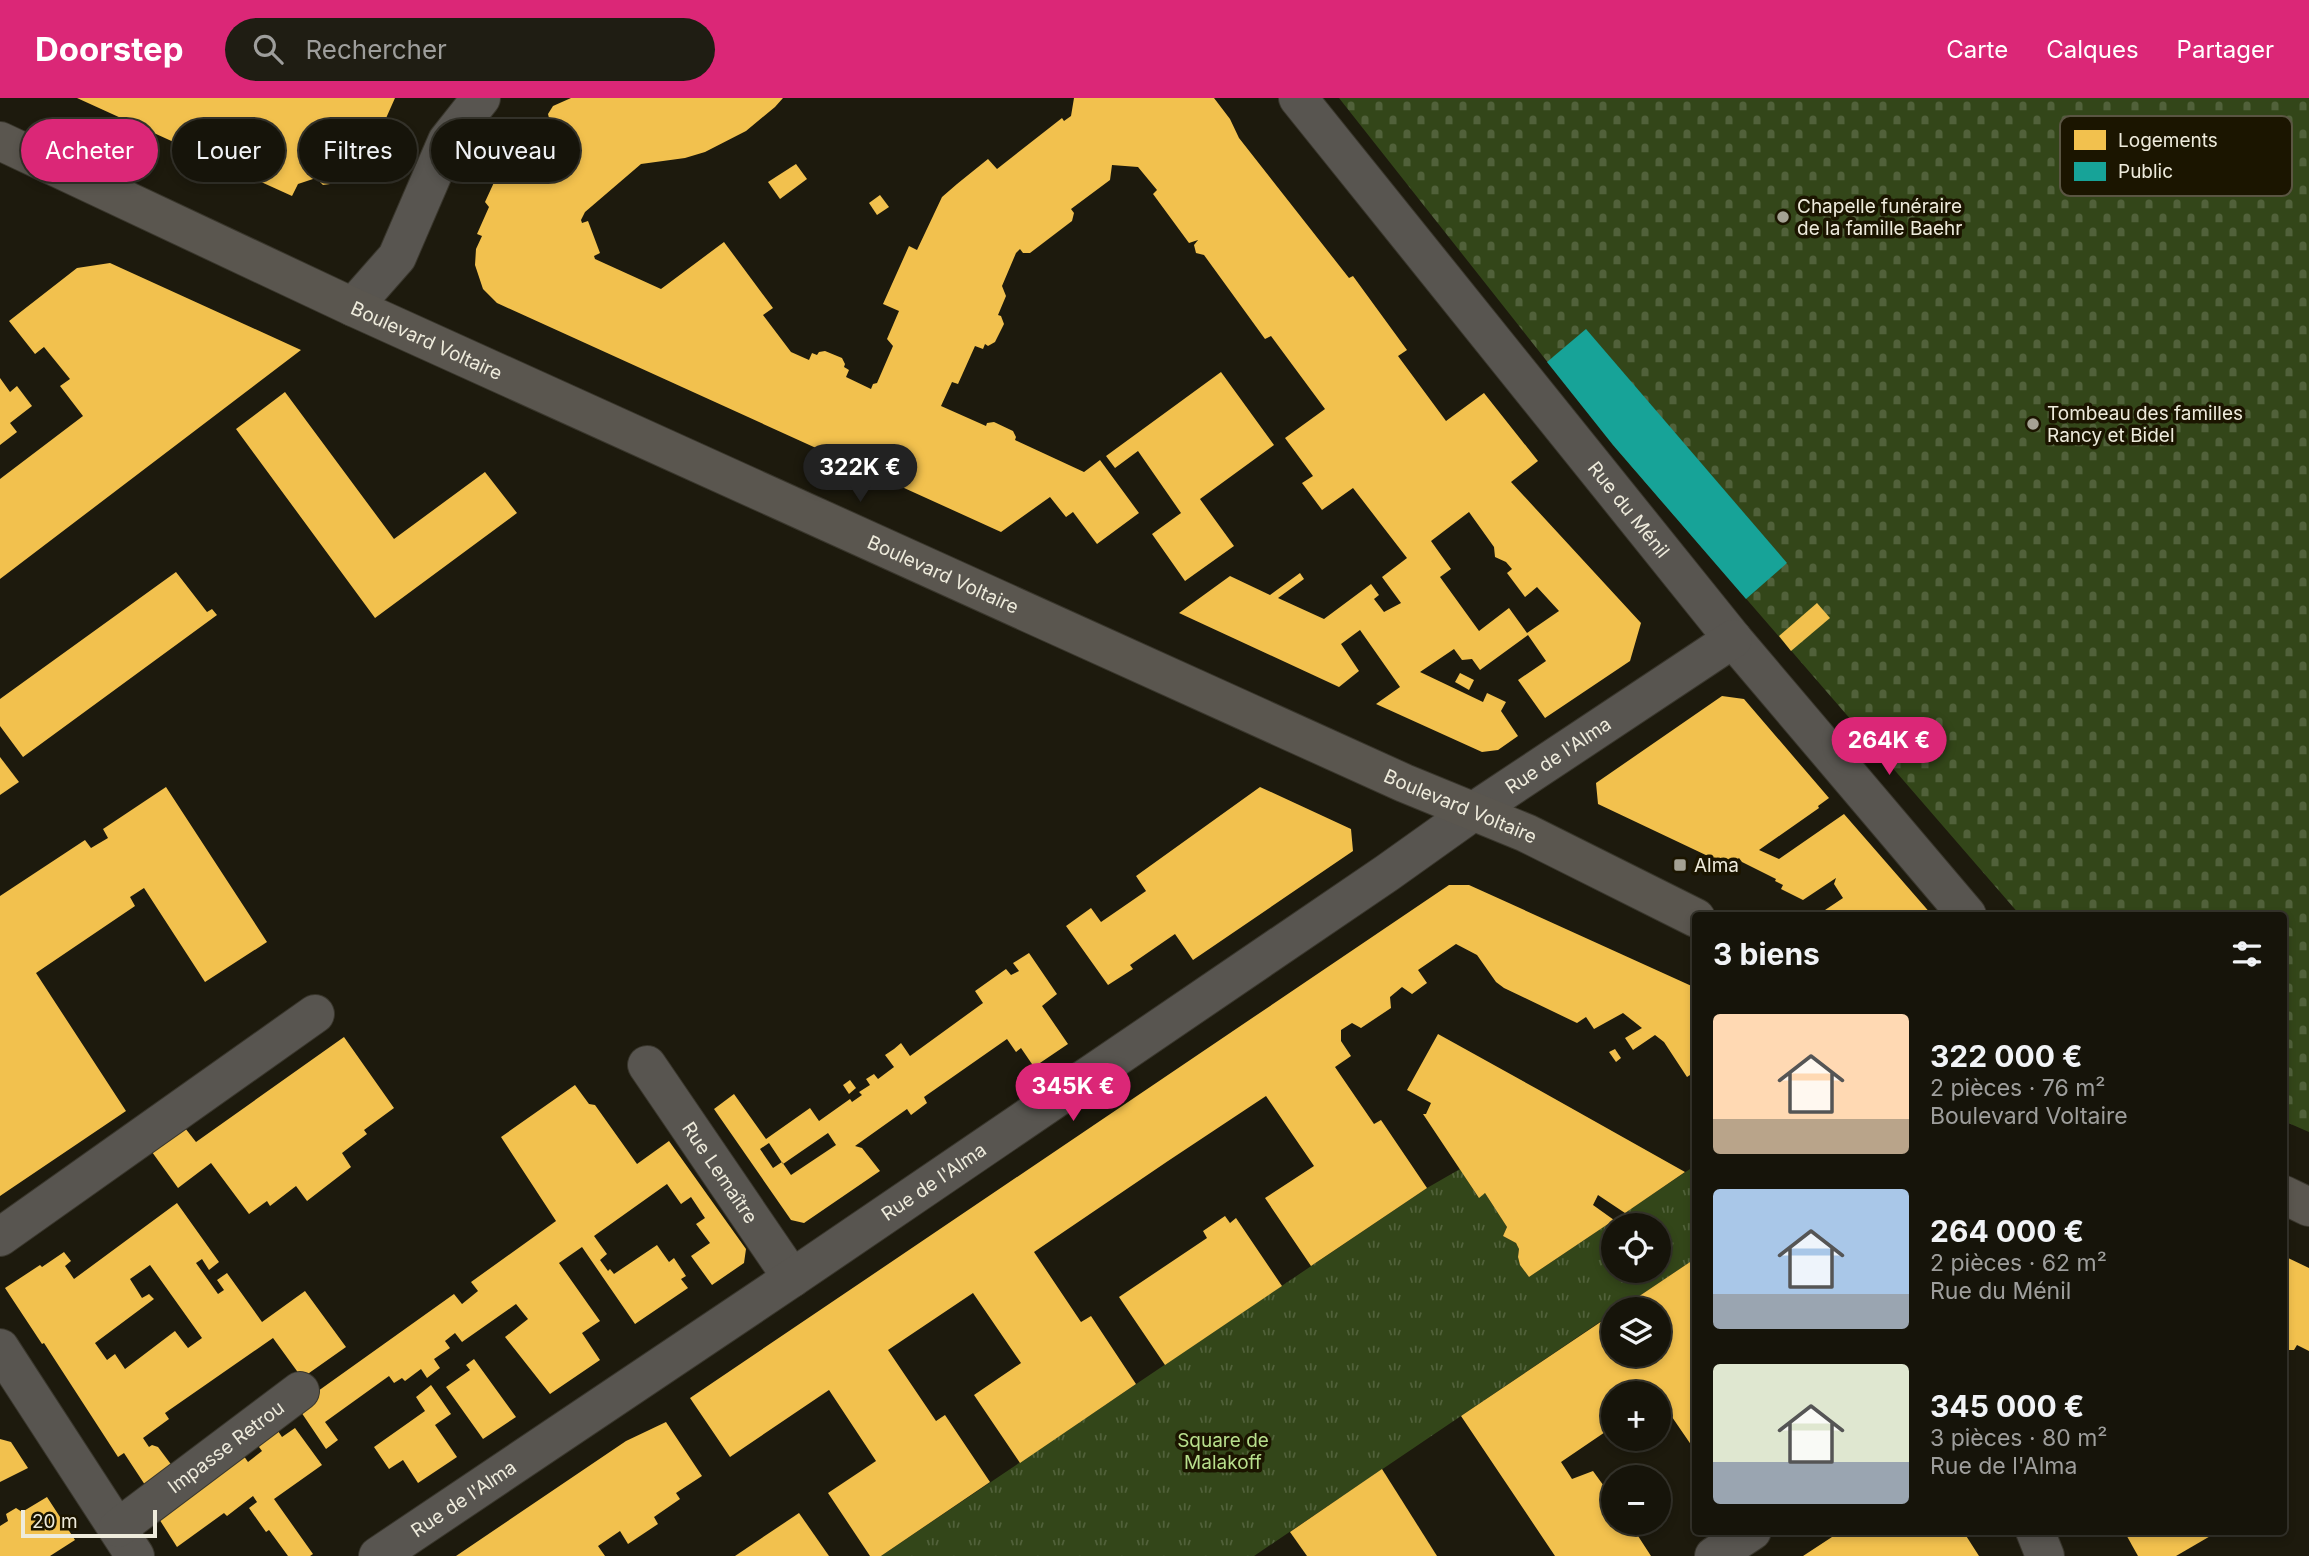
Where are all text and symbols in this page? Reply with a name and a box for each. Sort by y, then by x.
search box [225,18,715,81]
text: Doorstep [35,29,183,69]
icon: search [249,30,287,68]
text: Rechercher [305,34,447,65]
text: Carte [1946,35,2008,64]
text: Calques [2046,35,2139,64]
text: Partager [2177,35,2274,64]
legend [2060,116,2292,196]
chip: Acheter [21,119,158,182]
chip: Louer [172,119,285,182]
chip: Filtres [299,119,417,182]
chip: Nouveau [431,119,580,182]
text: Logements [2118,129,2218,152]
text: Public [2118,160,2173,183]
place label: Chapelle funéraire de la famille Baehr [1797,195,1963,240]
marker: Chapelle funéraire de la famille Baehr [1775,209,1791,225]
street label: Boulevard Voltaire [347,297,506,385]
place label: Tombeau des familles Rancy et Bidel [2047,402,2243,447]
marker: Tombeau des familles Rancy et Bidel [2025,416,2041,432]
pin: 322K € [803,444,917,504]
text: 322K € [819,453,901,481]
street label: Rue du Ménil [1583,457,1674,563]
street label: Boulevard Voltaire [864,531,1022,619]
street label: Rue de l'Alma [1501,712,1615,799]
pin: 264K € [1832,718,1946,777]
text: 264K € [1848,726,1930,754]
street label: Boulevard Voltaire [1380,764,1541,849]
place label: Alma [1694,854,1739,877]
marker: Alma [1672,857,1688,873]
icon: filters [2228,935,2266,973]
text: 3 biens [1713,936,1820,972]
text: 322 000 € [1930,1038,2083,1074]
icon: home [1769,1042,1853,1126]
pin: 345K € [1016,1063,1130,1123]
text: 345K € [1032,1072,1114,1100]
text: 2 pièces · 76 m² [1930,1074,2106,1102]
text: Boulevard Voltaire [1930,1102,2128,1130]
street label: Rue Lemaître [677,1118,762,1228]
street label: Rue de l'Alma [877,1138,991,1226]
map controls [1601,1213,1671,1535]
button: locate [1601,1213,1671,1283]
text: 264 000 € [1930,1213,2084,1249]
icon: home [1769,1217,1853,1301]
text: 2 pièces · 62 m² [1930,1249,2107,1277]
text: Rue du Ménil [1930,1277,2071,1305]
button: layers [1601,1297,1671,1367]
button: + [1601,1381,1671,1451]
text: 345 000 € [1930,1388,2084,1424]
icon: home [1769,1392,1853,1476]
street label: Impasse Retrou [164,1396,289,1498]
text: 3 pièces · 80 m² [1930,1424,2108,1452]
park label: Square de Malakoff [1177,1429,1269,1474]
text: Rue de l'Alma [1930,1452,2077,1480]
street label: Rue de l'Alma [407,1455,521,1543]
button: − [1601,1465,1671,1535]
scale bar [21,1507,158,1539]
text: 20 m [32,1510,78,1533]

